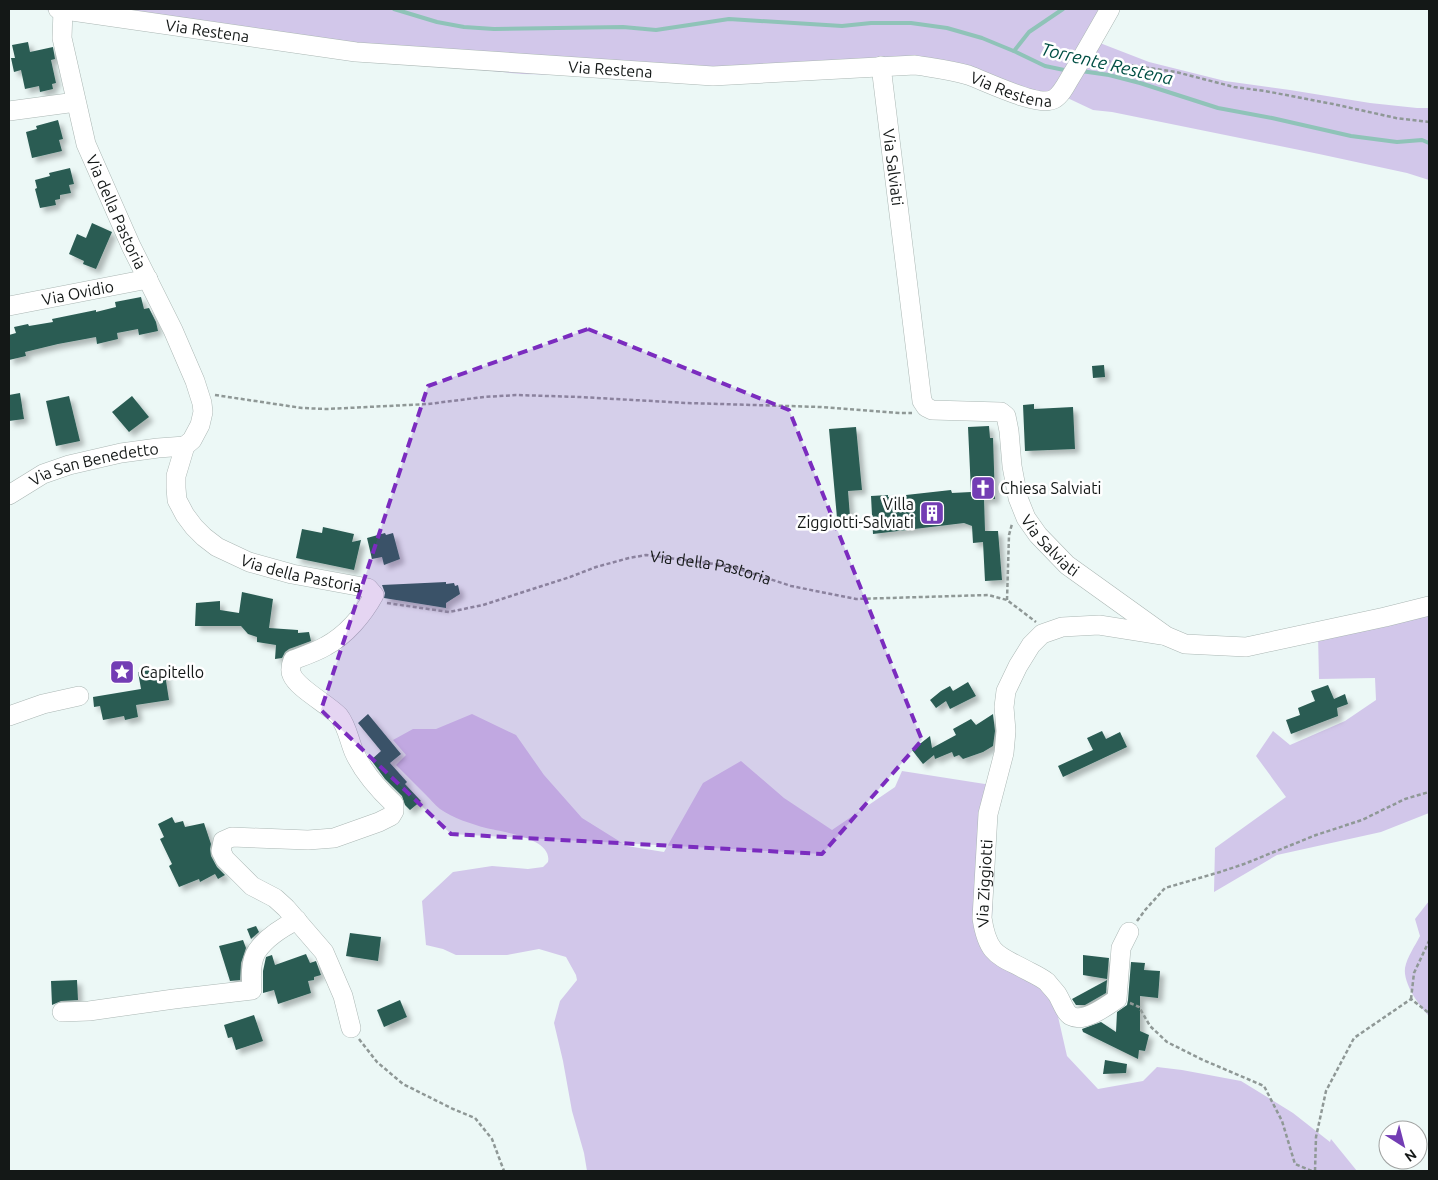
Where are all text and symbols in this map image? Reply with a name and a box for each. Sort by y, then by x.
street label: Via Restena [164,16,251,46]
water label: Torrente Restena [1039,38,1175,88]
street label: Via Restena [567,57,653,81]
street label: Via Restena [968,68,1052,110]
street label: Via Salviati [880,128,907,207]
street label: Via della Pastoria [83,152,150,272]
street label: Via Ovidio [40,277,115,308]
street label: Via San Benedetto [26,439,160,489]
church icon: Chiesa Salviati [970,475,996,501]
place label: Chiesa Salviati [1000,479,1101,497]
place label: Villa Ziggiotti-Salviati [797,495,914,531]
building icon: Villa Ziggiotti-Salviati [919,500,945,526]
street label: Via Salviati [1017,511,1083,580]
street label: Via della Pastoria [649,547,774,588]
street label: Via della Pastoria [238,550,363,596]
place icon: Capitello [109,659,135,685]
place label: Capitello [140,663,204,681]
street label: Via Ziggiotti [973,839,996,928]
north arrow [1378,1120,1428,1170]
text: N [1402,1146,1420,1165]

